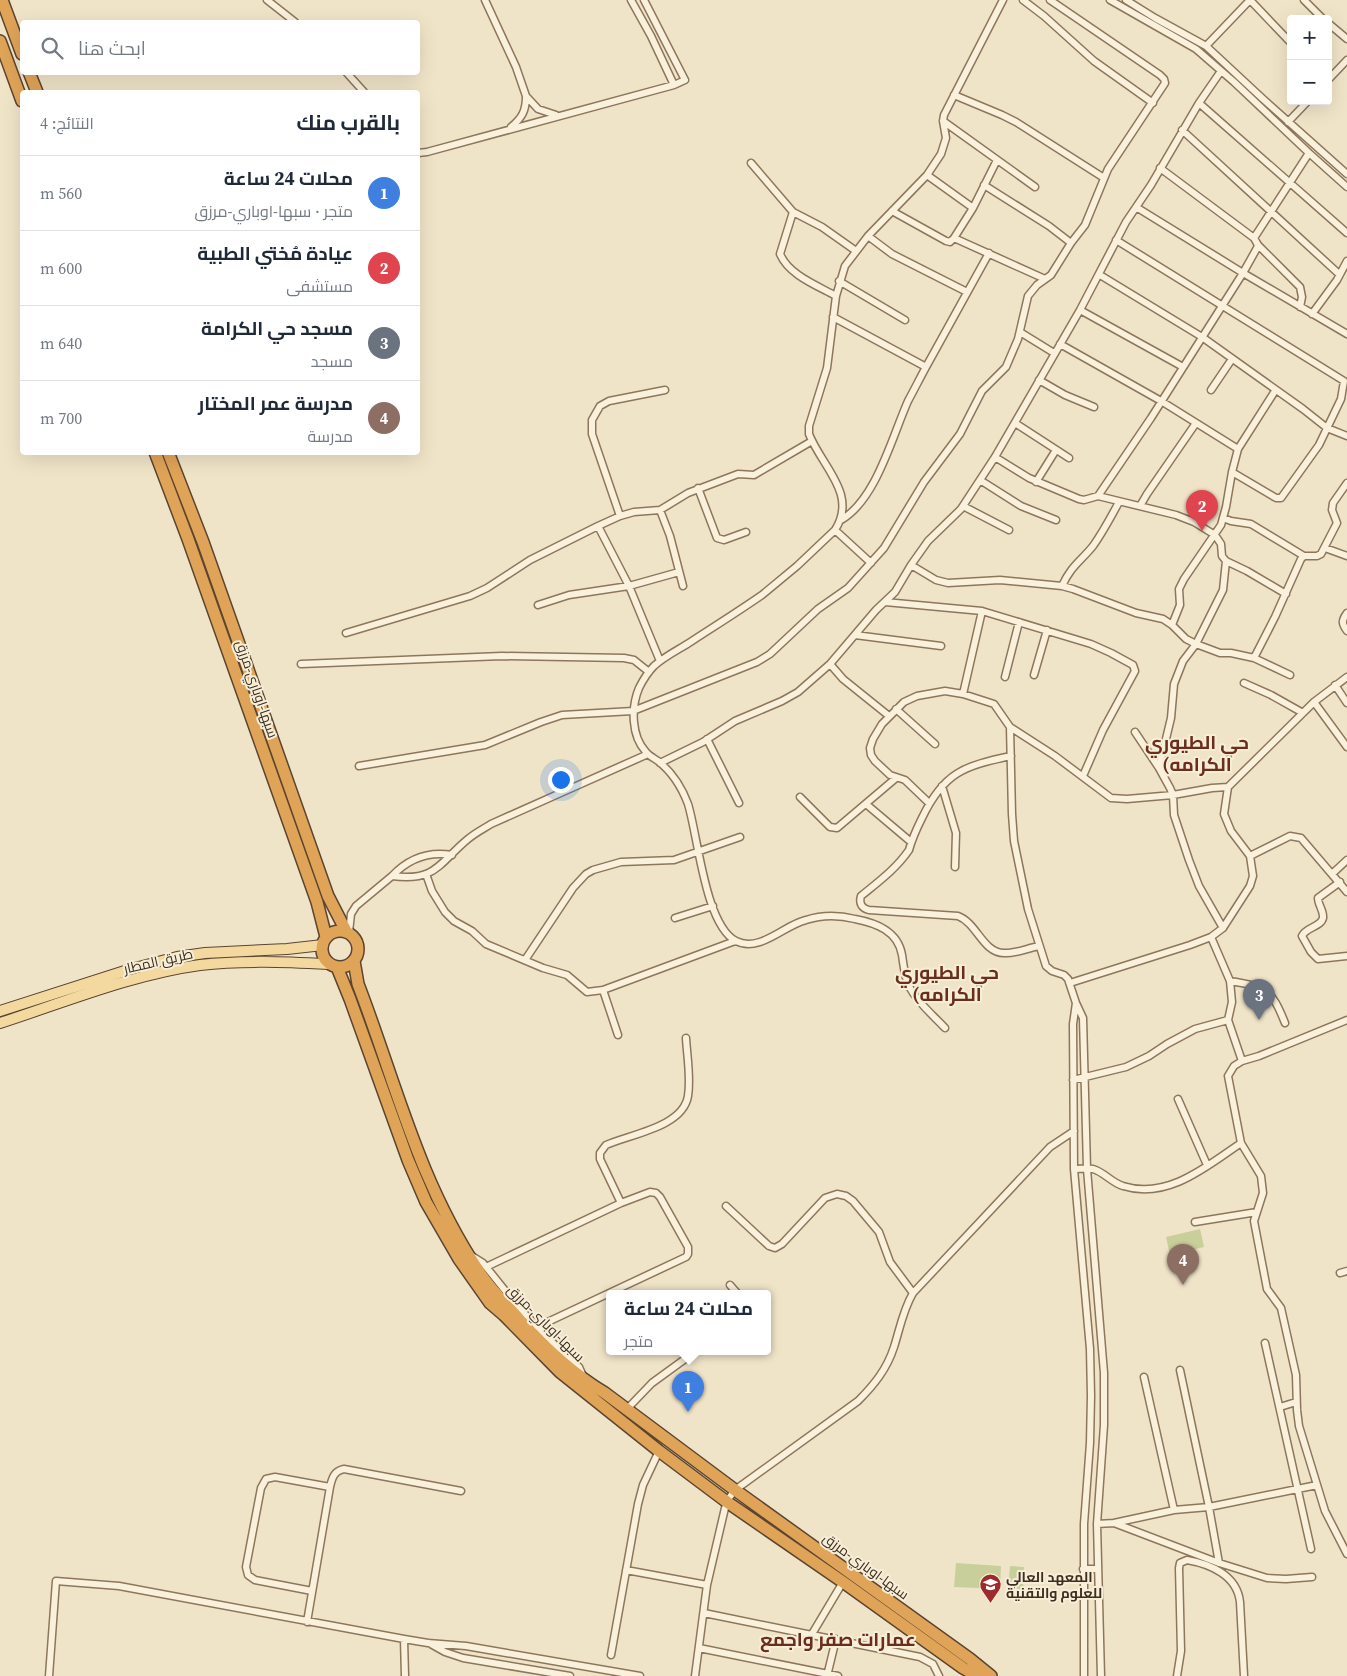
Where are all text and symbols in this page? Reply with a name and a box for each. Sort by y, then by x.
map controls [1287,15,1332,105]
button: + [1287,15,1332,60]
search box [20,20,420,75]
icon: search [38,34,66,62]
text: ابحث هنا [78,35,146,61]
button: − [1287,60,1332,105]
text: بالقرب منك [296,108,400,137]
text: النتائج: 4 [40,112,94,134]
text: محلات 24 ساعة [224,165,353,191]
text: 560 m [40,182,82,204]
text: 1 [380,182,388,204]
text: متجر · سبها-اوباري-مرزق [194,200,353,222]
text: عيادة مُختي الطبية [197,240,353,266]
text: 600 m [40,257,82,279]
text: 2 [380,257,388,279]
text: مستشفى [286,275,353,297]
text: مسجد حي الكرامة [201,315,353,341]
text: 640 m [40,332,82,354]
text: 3 [380,332,388,354]
text: مسجد [311,350,353,372]
text: مدرسة عمر المختار [198,390,353,416]
text: 700 m [40,407,82,429]
text: 4 [380,407,388,429]
text: مدرسة [307,425,353,447]
pin: 2 [1186,490,1218,531]
street label: سبها-اوباري-مرزق [229,637,283,741]
district label: حي الطيوري (الكرامه [1145,729,1249,777]
your location [548,767,574,793]
street label: طريق المطار [120,943,195,979]
district label: حي الطيوري (الكرامه [895,959,999,1007]
pin: 3 [1243,979,1275,1020]
pin: 4 [1167,1244,1199,1285]
street label: سبها-اوباري-مرزق [501,1280,589,1368]
popup [606,1290,771,1355]
text: محلات 24 ساعة [624,1295,753,1321]
text: متجر [624,1330,653,1352]
pin: 1 [672,1371,704,1412]
street label: سبها-اوباري-مرزق [818,1528,913,1606]
place label: المعهد العالي للعلوم والتقنية [1006,1567,1102,1603]
school or university icon: المعهد العالي للعلوم والتقنية [978,1573,1002,1604]
district label: عمارات صفر واجمع [760,1626,916,1653]

